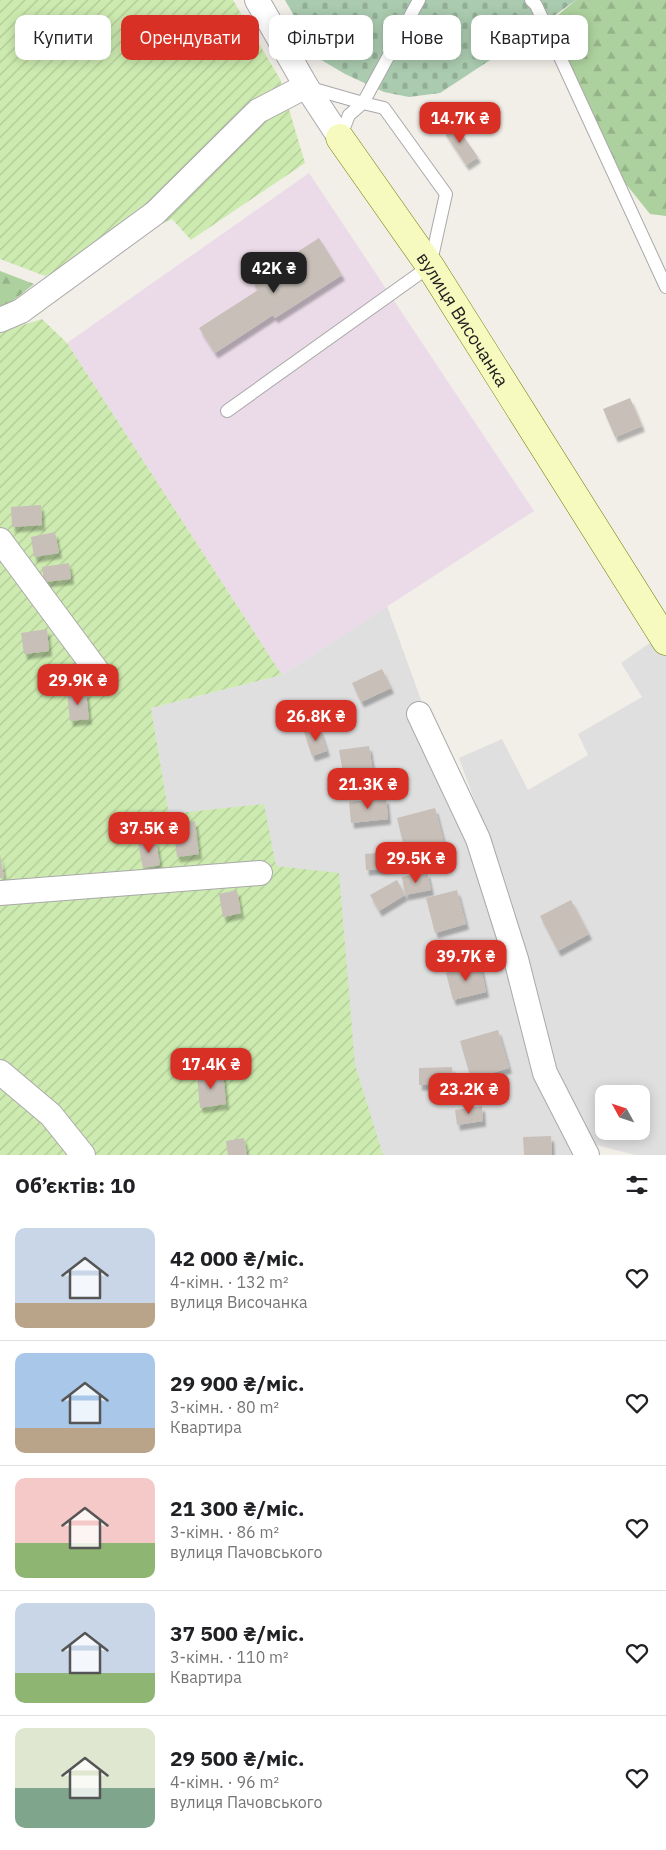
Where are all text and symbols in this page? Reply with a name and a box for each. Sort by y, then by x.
chip: Купити [15,15,111,60]
chip: Орендувати [121,15,259,60]
chip: Фільтри [269,15,373,60]
chip: Нове [383,15,461,60]
chip: Квартира [471,15,588,60]
pin: 14.7K ₴ [414,102,506,144]
text: 14.7K ₴ [431,108,489,128]
street label: вулиця Височанка [412,247,514,391]
pin: 42K ₴ [239,252,309,294]
text: 42K ₴ [252,258,296,278]
pin: 29.9K ₴ [32,664,124,706]
text: 29.9K ₴ [49,670,107,690]
pin: 26.8K ₴ [270,700,362,742]
text: 26.8K ₴ [287,706,345,726]
pin: 21.3K ₴ [322,768,414,810]
text: 21.3K ₴ [339,774,397,794]
pin: 37.5K ₴ [103,812,195,854]
text: 37.5K ₴ [120,818,178,838]
pin: 29.5K ₴ [370,842,462,884]
text: 29.5K ₴ [387,848,445,868]
pin: 39.7K ₴ [420,940,512,982]
text: 39.7K ₴ [437,946,495,966]
pin: 17.4K ₴ [165,1048,257,1090]
text: 17.4K ₴ [182,1054,240,1074]
pin: 23.2K ₴ [423,1072,515,1115]
text: 23.2K ₴ [440,1079,498,1099]
north arrow [595,1085,650,1140]
map controls [595,1085,650,1140]
text: Об’єктів: 10 [15,1171,135,1199]
icon: filters [623,1171,651,1199]
text: 42 000 ₴/міс. [170,1244,305,1272]
icon: home [55,1248,115,1308]
icon: heart [623,1264,651,1292]
text: 4-кімн. · 132 m² [170,1272,289,1292]
text: вулиця Височанка [170,1292,307,1312]
text: 29 900 ₴/міс. [170,1369,305,1397]
icon: home [55,1373,115,1433]
icon: heart [623,1389,651,1417]
text: 3-кімн. · 80 m² [170,1397,279,1417]
text: Квартира [170,1417,242,1437]
text: 21 300 ₴/міс. [170,1494,305,1522]
icon: home [55,1498,115,1558]
icon: heart [623,1514,651,1542]
text: 3-кімн. · 86 m² [170,1522,279,1542]
text: вулиця Пачовського [170,1542,322,1562]
text: 37 500 ₴/міс. [170,1619,305,1647]
icon: home [55,1623,115,1683]
icon: heart [623,1639,651,1667]
text: 3-кімн. · 110 m² [170,1647,289,1667]
text: Квартира [170,1667,242,1687]
text: 29 500 ₴/міс. [170,1744,305,1772]
icon: home [55,1748,115,1808]
icon: heart [623,1764,651,1792]
text: 4-кімн. · 96 m² [170,1772,279,1792]
text: вулиця Пачовського [170,1792,322,1812]

